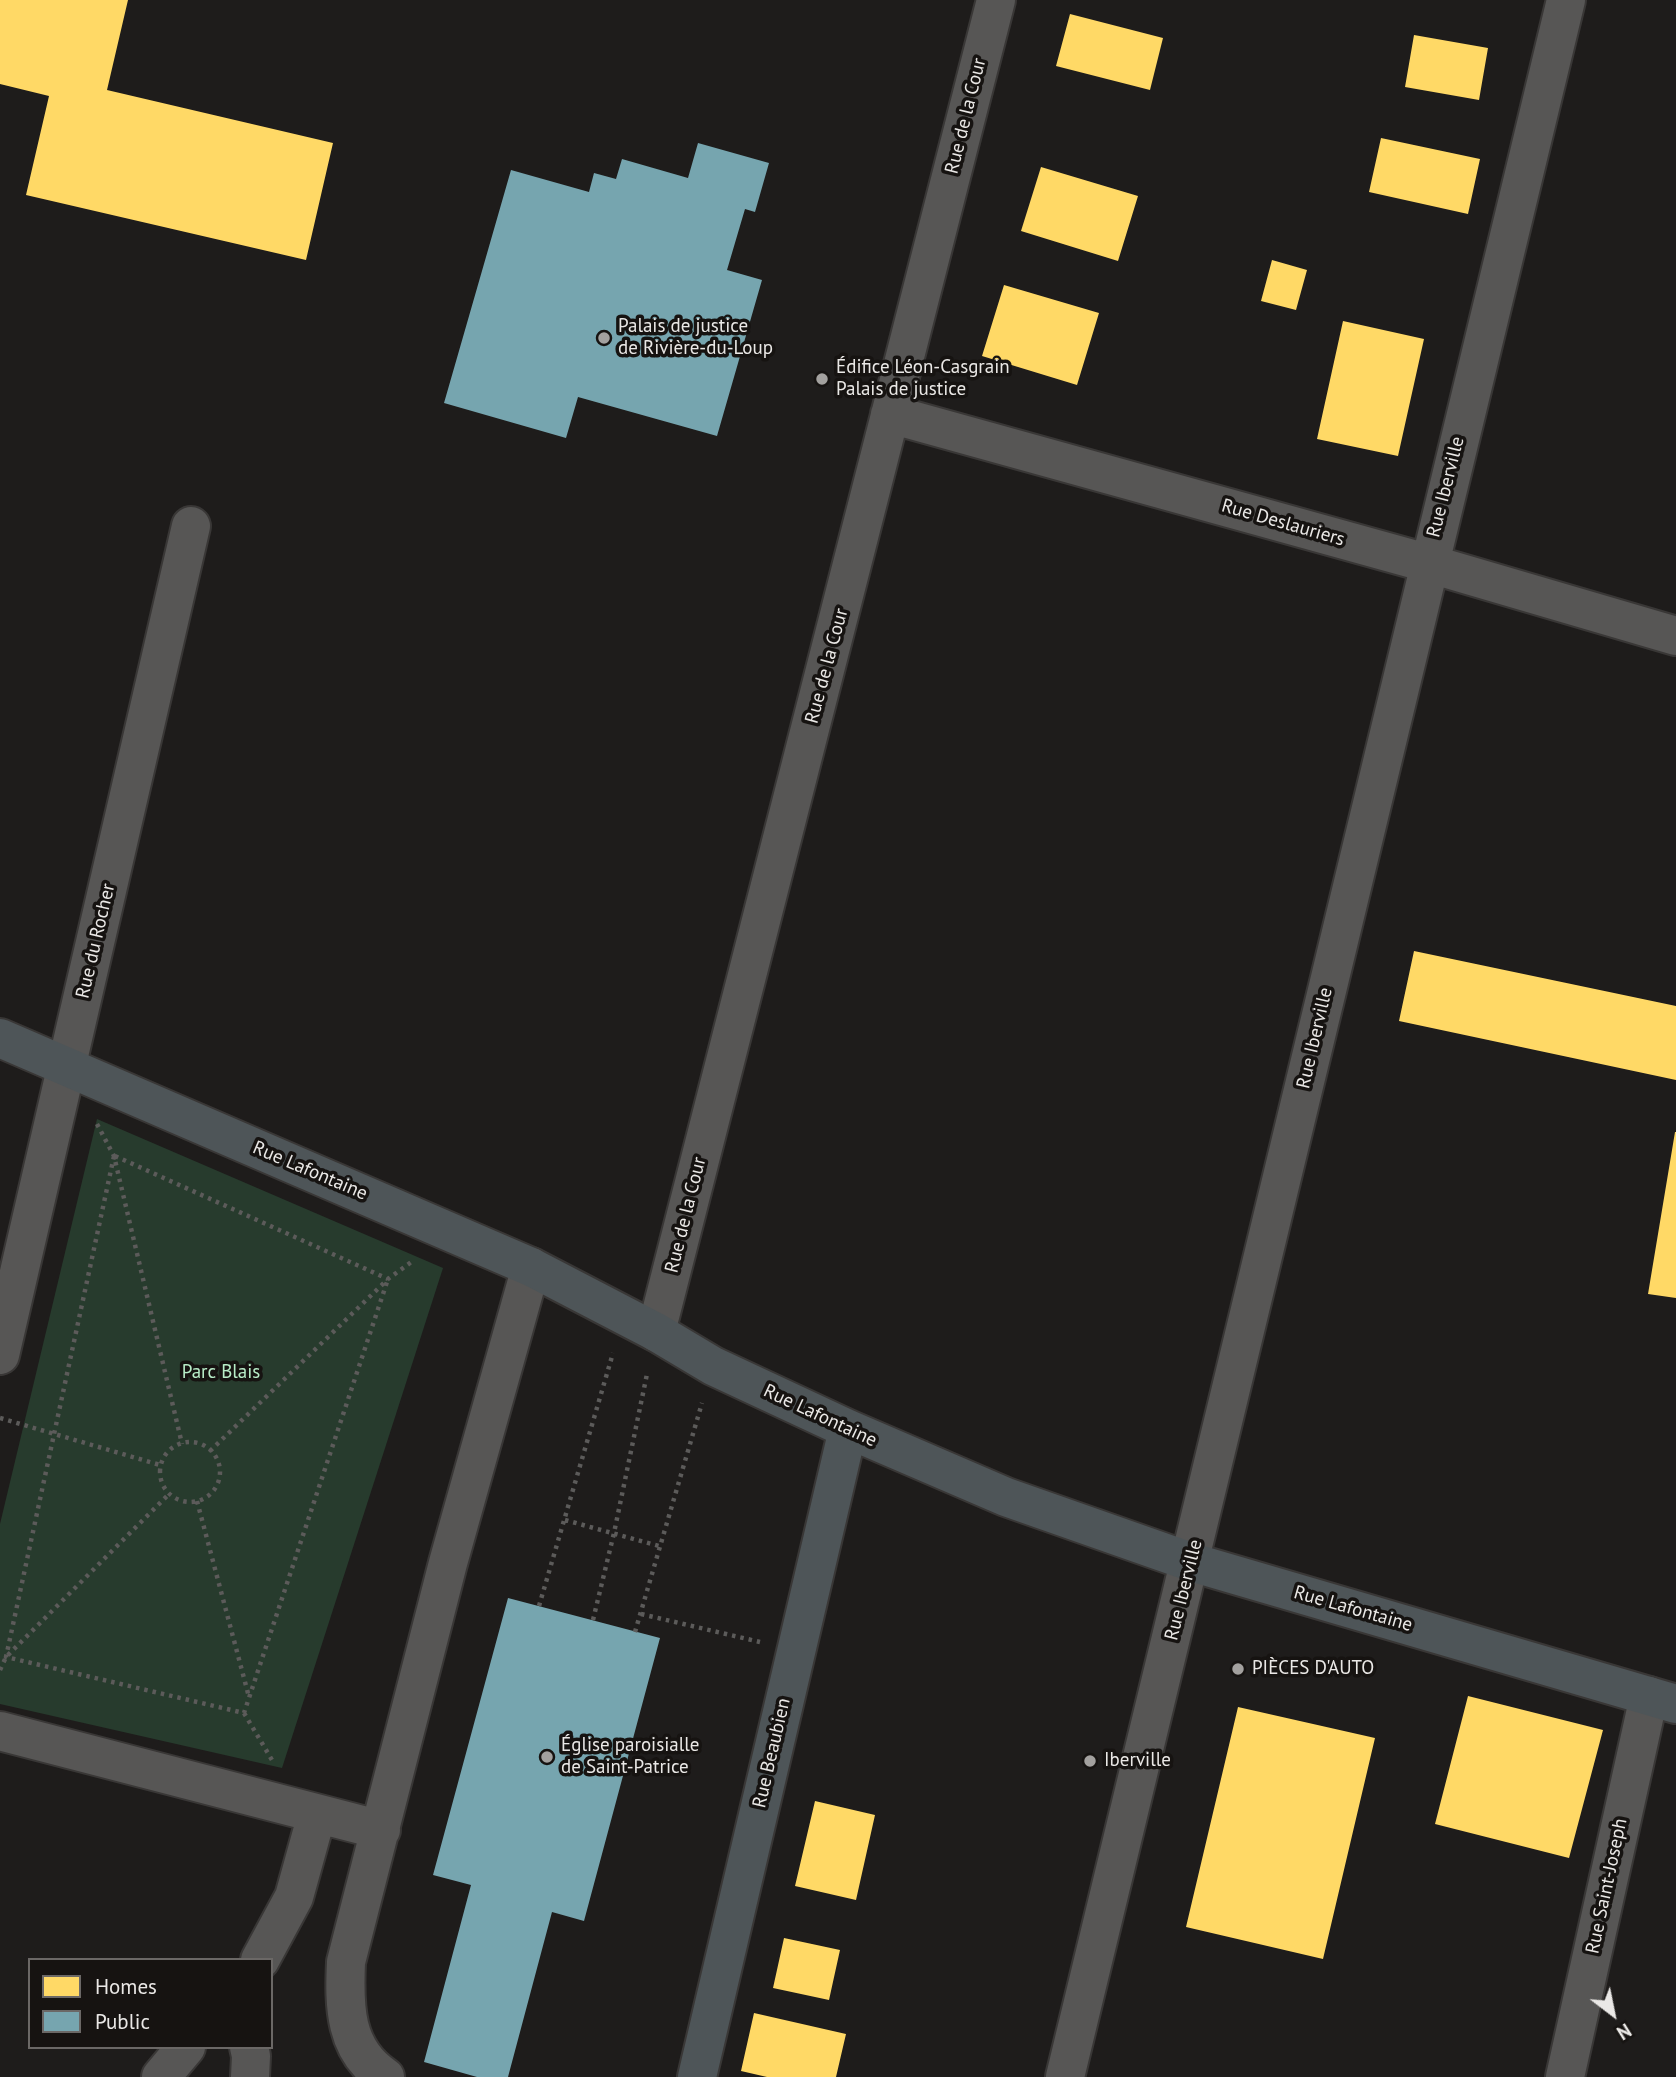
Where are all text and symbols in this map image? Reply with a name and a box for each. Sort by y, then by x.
street label: Rue de la Cour [941,56,991,176]
place label: Palais de justice de Rivière-du-Loup [618,316,773,360]
marker: Palais de justice de Rivière-du-Loup [596,330,612,346]
place label: Édifice Léon-Casgrain Palais de justice [836,357,1010,401]
marker: Édifice Léon-Casgrain Palais de justice [814,371,830,387]
street label: Rue Iberville [1422,434,1470,540]
street label: Rue Deslauriers [1219,495,1347,551]
street label: Rue de la Cour [801,606,853,726]
street label: Rue du Rocher [72,881,120,1001]
street label: Rue Iberville [1292,985,1338,1091]
street label: Rue Lafontaine [249,1137,371,1205]
street label: Rue de la Cour [661,1155,711,1275]
park label: Parc Blais [182,1362,260,1384]
street label: Rue Lafontaine [760,1380,880,1452]
street label: Rue Iberville [1160,1537,1208,1643]
street label: Rue Lafontaine [1291,1581,1415,1637]
place label: PIÈCES D'AUTO [1252,1658,1374,1680]
marker: PIÈCES D'AUTO [1230,1661,1246,1677]
street label: Rue Beaubien [748,1696,796,1810]
place label: Église paroisialle de Saint-Patrice [561,1735,699,1779]
marker: Église paroisialle de Saint-Patrice [539,1749,555,1765]
place label: Iberville [1104,1750,1171,1772]
marker: Iberville [1082,1753,1098,1769]
street label: Rue Saint-Joseph [1582,1816,1632,1956]
legend [28,1958,273,2049]
text: Homes [95,1973,157,2000]
north arrow [1578,1979,1648,2049]
text: Public [95,2008,150,2035]
text: N [1612,2018,1636,2045]

